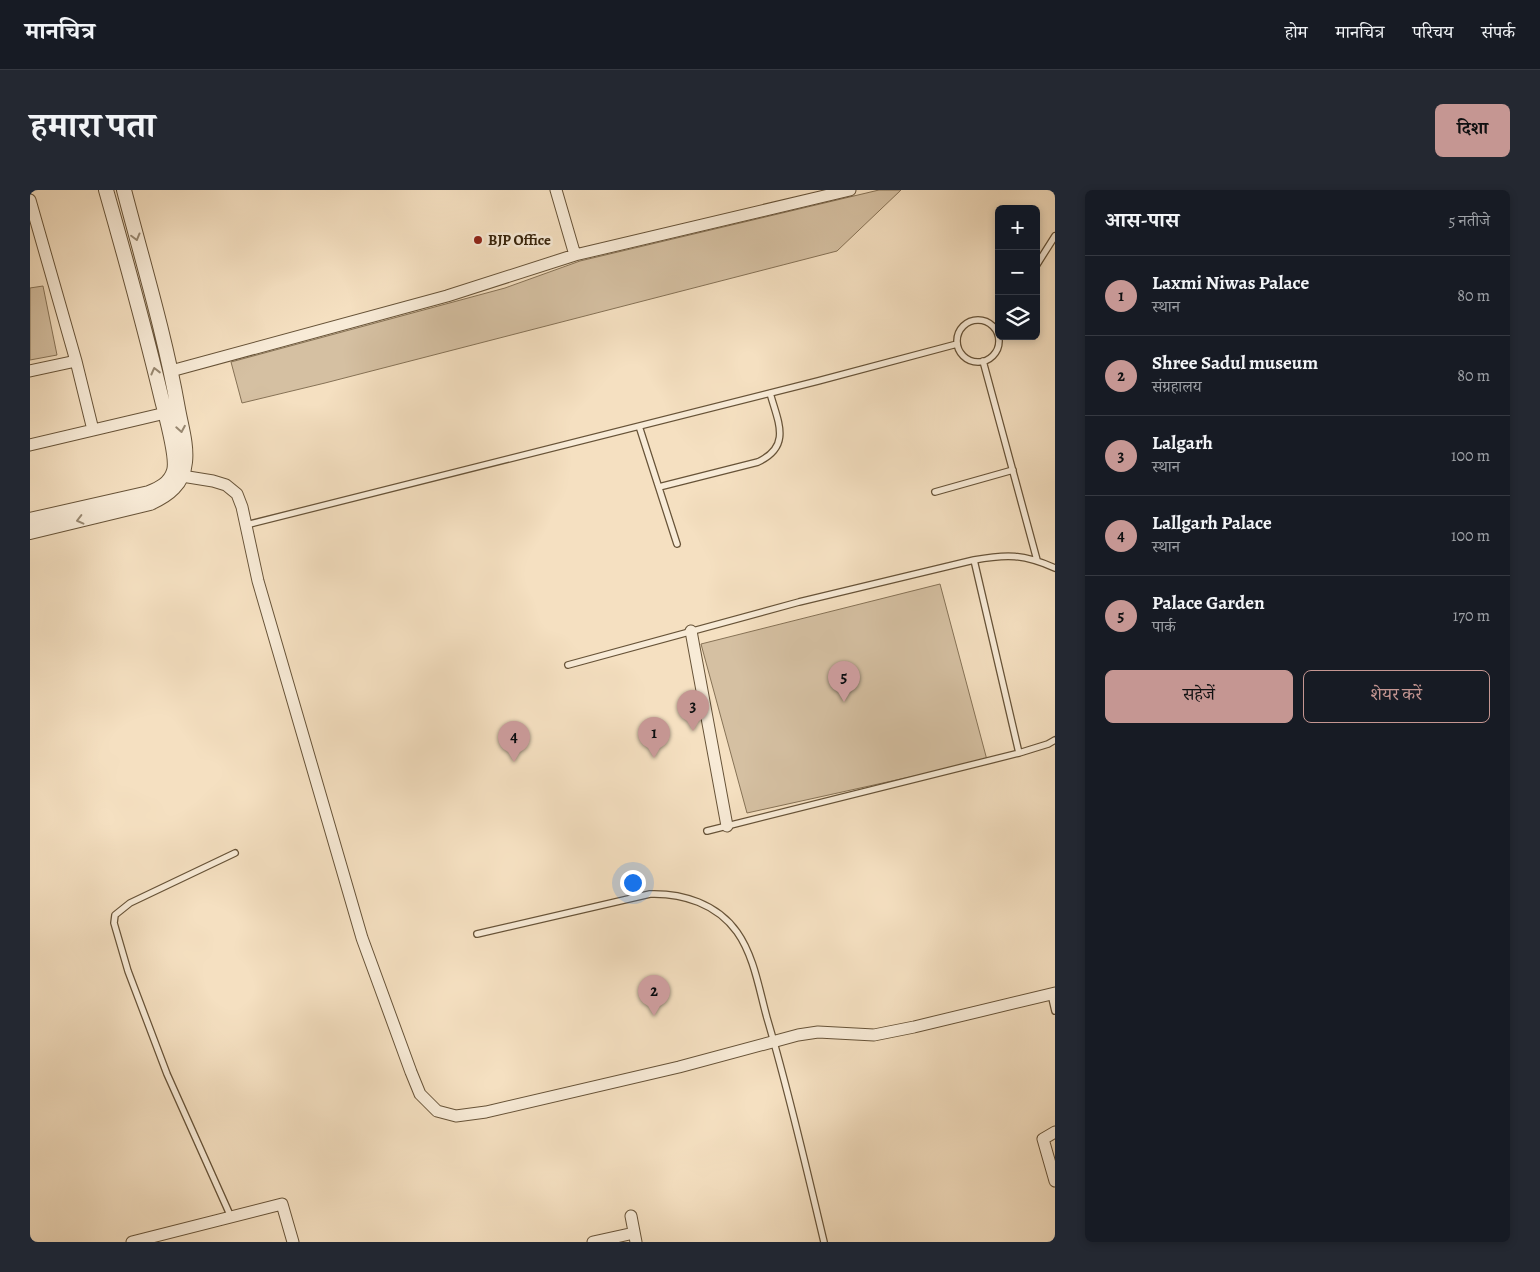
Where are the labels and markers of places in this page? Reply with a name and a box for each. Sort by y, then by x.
place label: BJP Office [488,230,551,250]
marker: BJP Office [472,234,484,246]
pin: 5 [828,661,860,702]
pin: 3 [677,690,709,731]
pin: 1 [638,717,670,758]
pin: 4 [498,721,530,762]
pin: 2 [638,975,670,1016]

